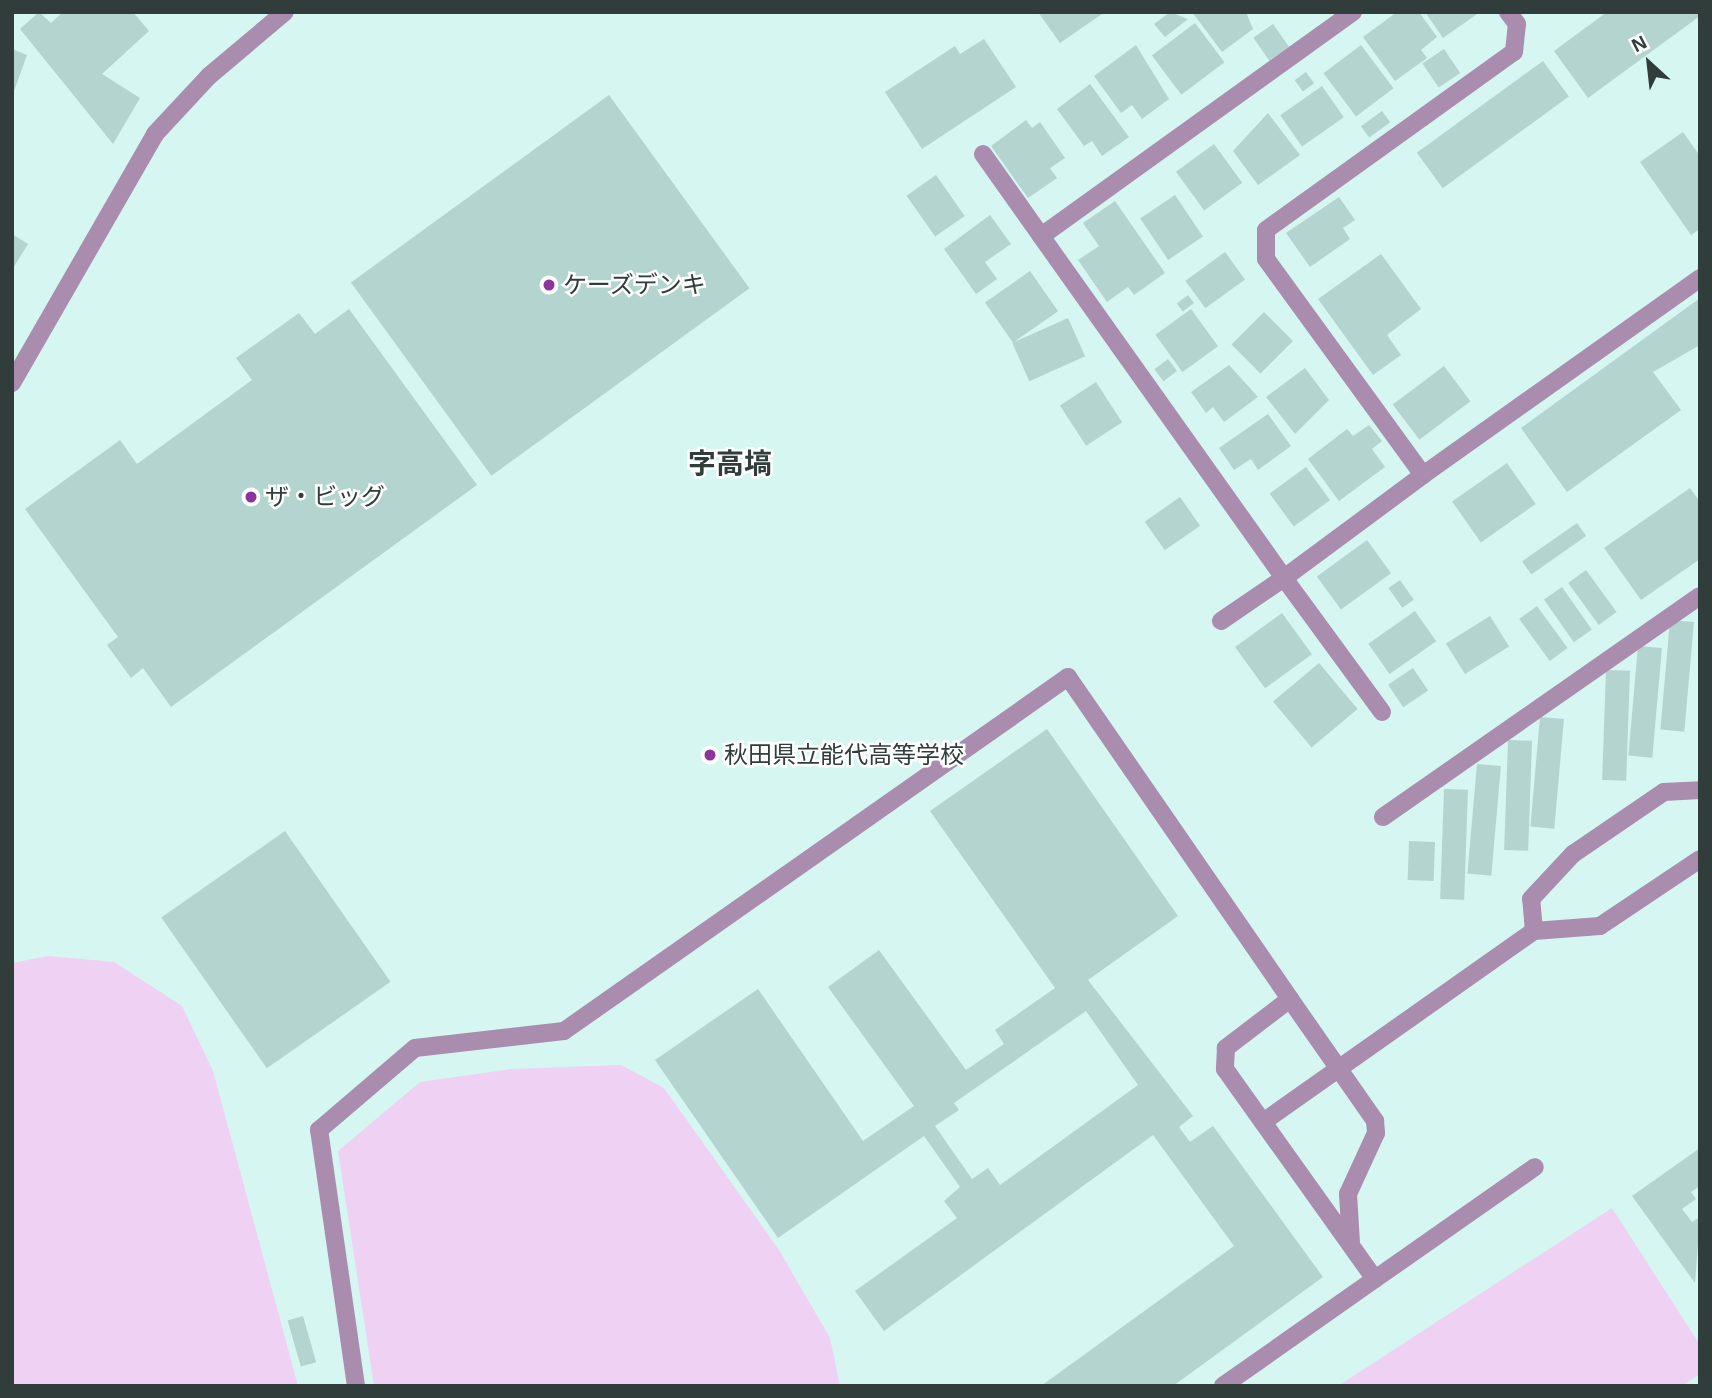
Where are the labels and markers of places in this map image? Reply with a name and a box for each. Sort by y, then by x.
place label: ケーズデンキ [563,271,707,299]
marker: ケーズデンキ [541,277,557,293]
place label: ザ・ビッグ [265,483,385,511]
marker: ザ・ビッグ [243,489,259,505]
place label: 秋田県立能代高等学校 [724,741,964,769]
marker: 秋田県立能代高等学校 [702,747,718,763]

